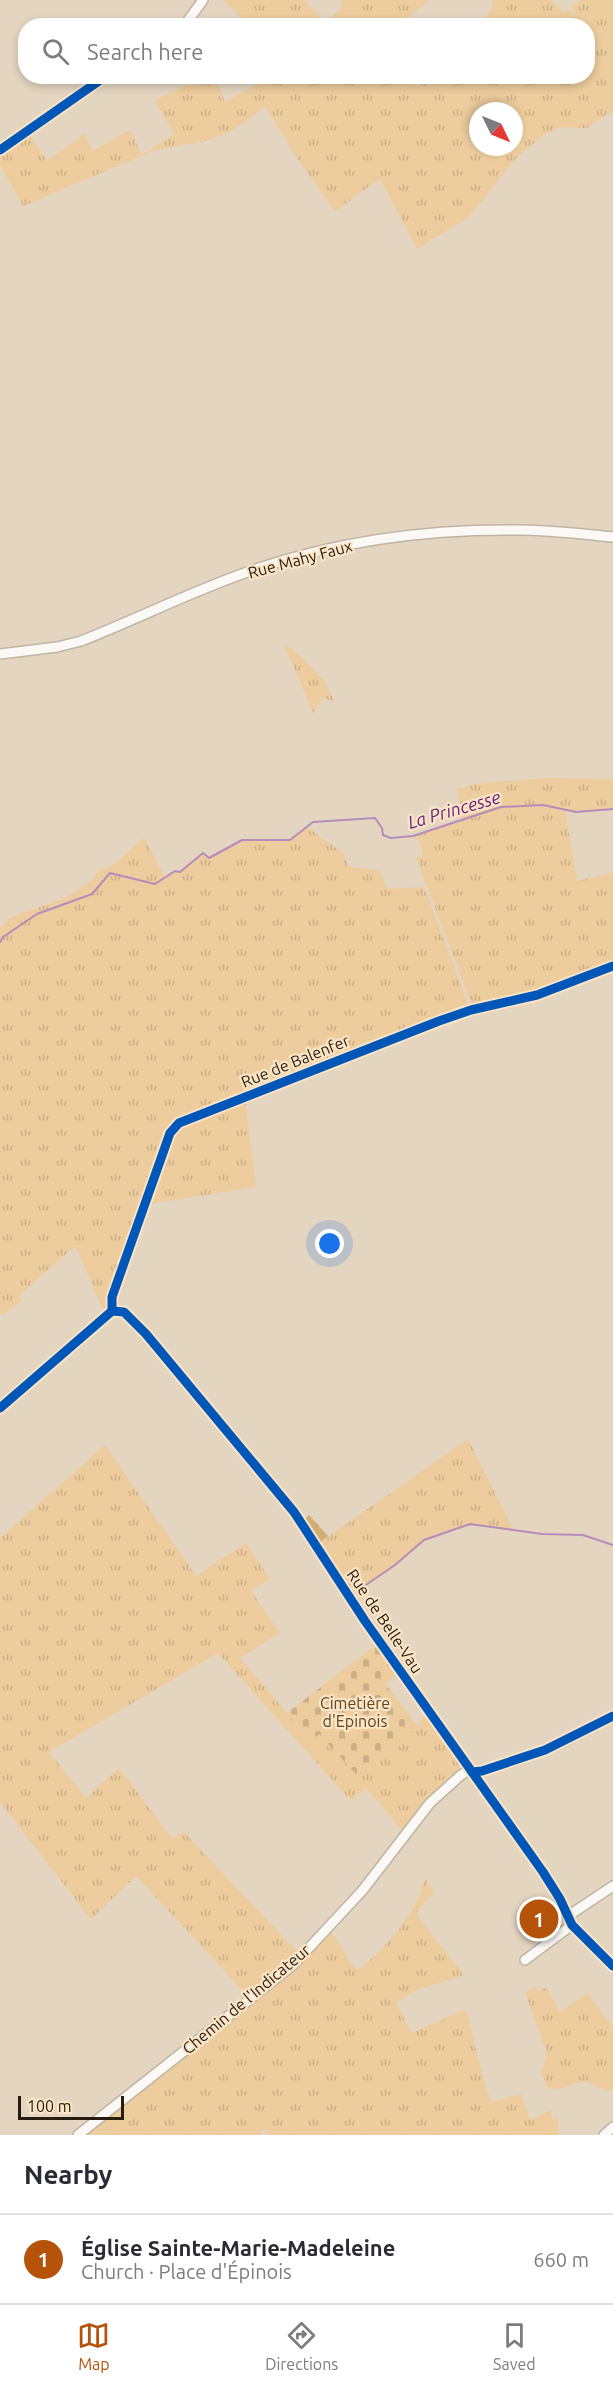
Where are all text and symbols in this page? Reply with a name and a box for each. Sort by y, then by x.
search box [18,18,595,84]
icon: search [39,35,72,68]
text: Search here [87,39,203,64]
north arrow [469,102,523,156]
street label: Rue Mahy Faux [246,536,354,582]
water label: La Princesse [405,786,503,832]
street label: Rue de Balenfer [238,1031,352,1091]
your location [315,1229,344,1258]
street label: Rue de Belle-Vau [344,1566,426,1676]
park label: Cimetière d'Epinois [320,1694,390,1730]
pin: 1 [520,1896,558,1942]
street label: Chemin de l'Indicateur [179,1941,313,2057]
scale bar [18,2093,124,2120]
text: 100 m [27,2097,72,2115]
text: Nearby [24,2160,112,2189]
text: Église Sainte-Marie-Madeleine [81,2235,395,2260]
text: 1 [38,2248,49,2271]
text: 660 m [533,2248,589,2271]
text: Church · Place d'Épinois [81,2260,292,2283]
tab: Map [77,2319,110,2373]
tab: Directions [265,2319,338,2373]
tab: Saved [493,2319,536,2373]

